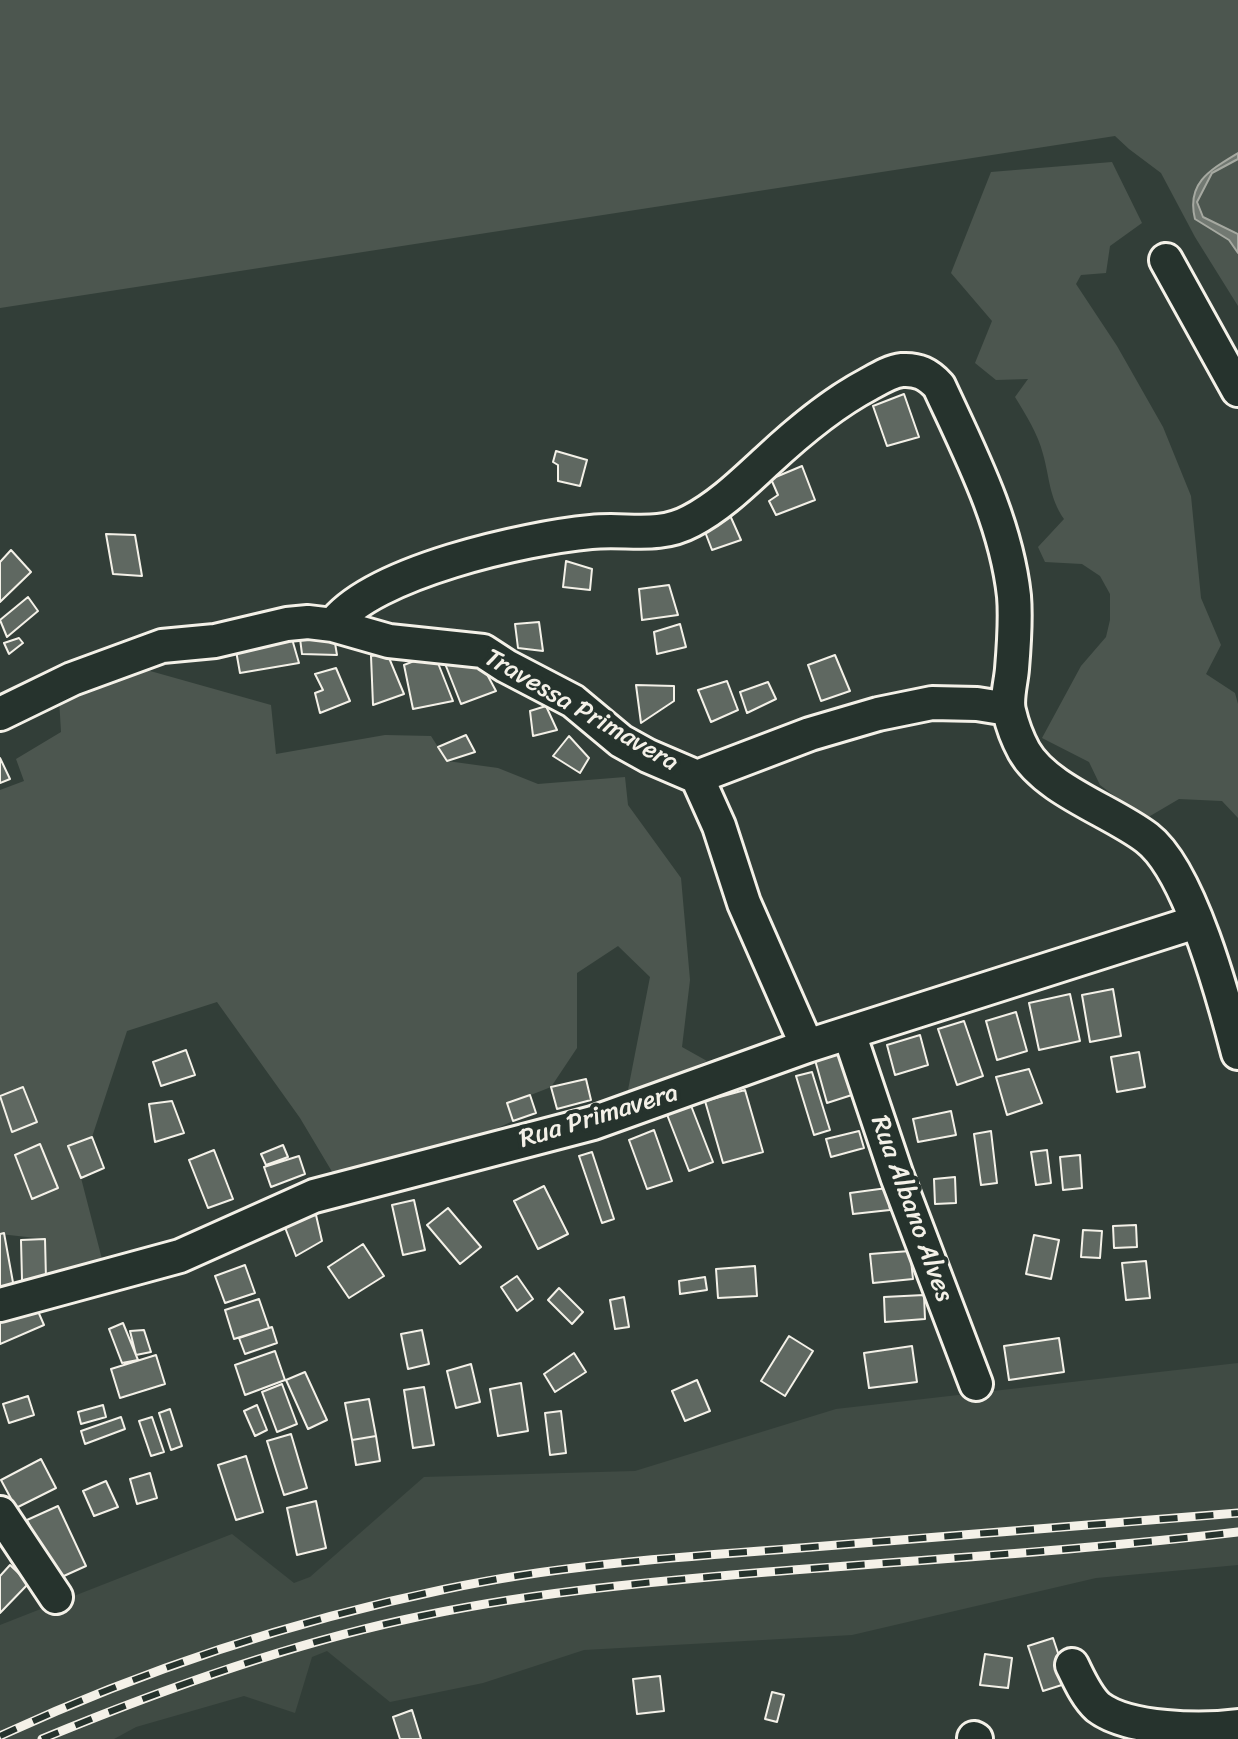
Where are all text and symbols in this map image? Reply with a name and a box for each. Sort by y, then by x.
street label: Travessa Primavera [479,643,683,779]
street label: Rua Primavera [516,1078,682,1156]
street label: Rua Albano Alves [863,1112,959,1306]

